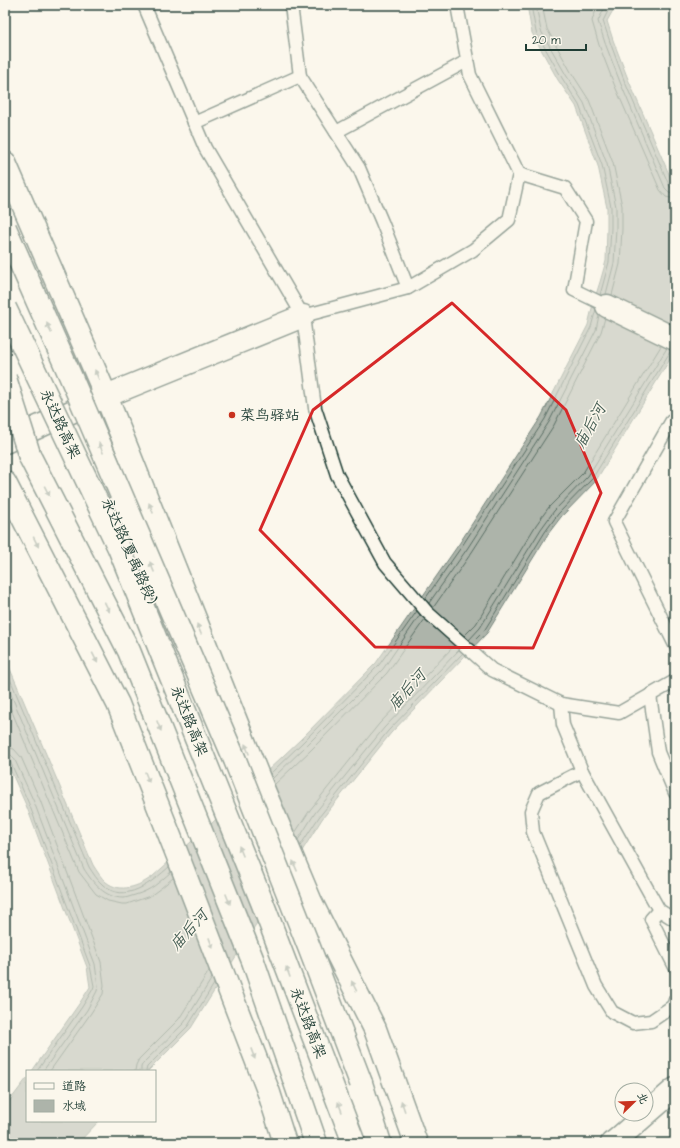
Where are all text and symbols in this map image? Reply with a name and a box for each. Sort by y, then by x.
scale bar [526,26,586,52]
text: 20 m [532,32,561,49]
one-way arrow [46,323,52,334]
one-way arrow [93,368,99,380]
street label: 永达路高架 [35,386,85,462]
water label: 庙后河 [569,397,613,452]
place label: 菜鸟驿站 [240,405,300,426]
marker: 菜鸟驿站 [227,410,237,420]
one-way arrow [98,442,104,453]
one-way arrow [44,486,51,497]
street label: 永达路(夏禹路段) [96,494,162,608]
one-way arrow [147,502,153,514]
one-way arrow [32,537,39,548]
one-way arrow [149,562,155,573]
one-way arrow [104,601,110,613]
one-way arrow [196,623,202,634]
one-way arrow [92,652,98,664]
water label: 庙后河 [383,663,433,715]
street label: 永达路高架 [165,682,213,760]
one-way arrow [156,721,162,732]
one-way arrow [244,743,250,755]
one-way arrow [144,771,150,782]
one-way arrow [238,846,244,857]
one-way arrow [292,859,298,871]
one-way arrow [225,893,231,904]
water label: 庙后河 [165,903,215,955]
one-way arrow [208,937,214,949]
one-way arrow [285,966,291,978]
one-way arrow [350,980,357,992]
street label: 永达路高架 [285,984,331,1062]
one-way arrow [251,1049,257,1061]
legend [26,1070,156,1122]
text: 道路 [62,1078,86,1095]
north arrow [614,1082,654,1122]
text: 北 [634,1090,652,1106]
text: 水域 [62,1098,86,1115]
one-way arrow [336,1100,342,1112]
one-way arrow [399,1100,405,1112]

